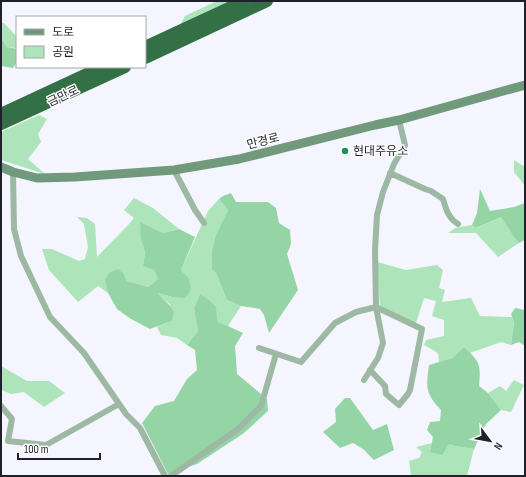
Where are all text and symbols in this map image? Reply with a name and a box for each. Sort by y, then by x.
legend [16,16,146,68]
text: 도로 [52,25,74,40]
text: 공원 [52,45,74,60]
street label: 금만로 [45,83,81,110]
street label: 만경로 [245,130,281,153]
place label: 현대주유소 [353,144,408,159]
marker: 현대주유소 [340,146,350,156]
north arrow [470,421,510,461]
scale bar [18,435,100,461]
text: N [491,440,505,452]
text: 100 m [24,442,49,457]

